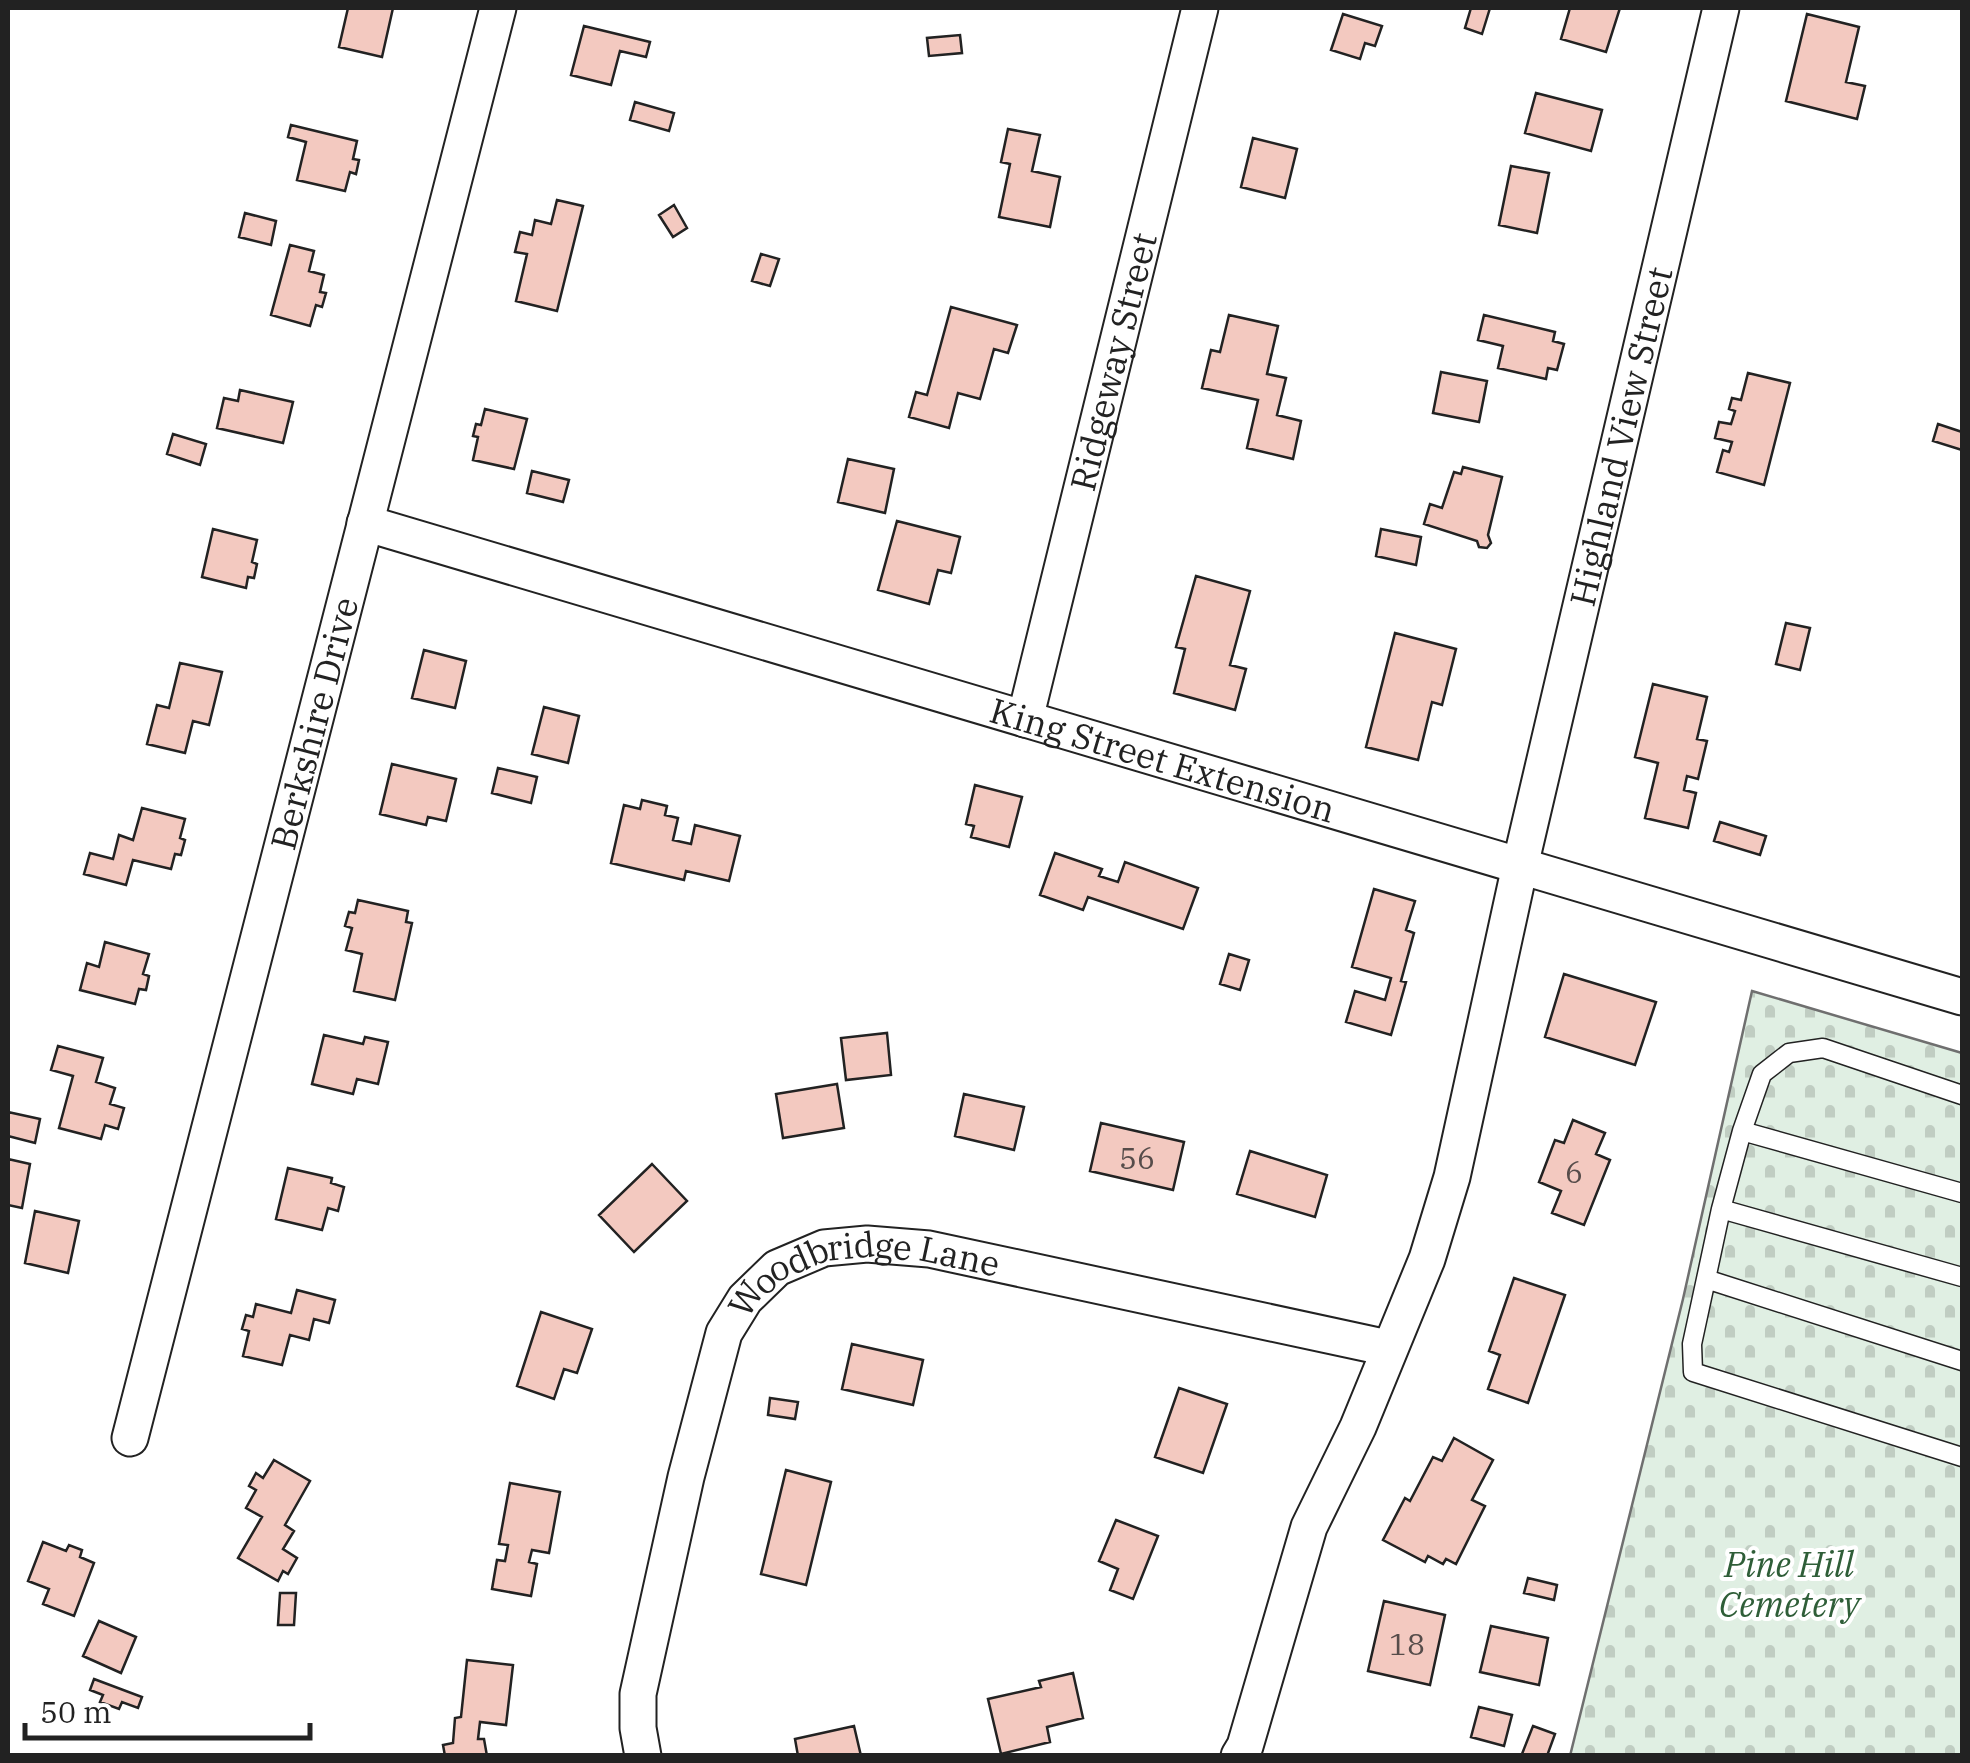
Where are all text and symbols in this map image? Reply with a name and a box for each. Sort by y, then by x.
street label: Ridgeway Street [1059,228,1167,495]
street label: Highland View Street [1559,262,1683,611]
street label: Berkshire Drive [259,592,368,854]
street label: King Street Extension [985,687,1341,833]
house number: 56 [1119,1138,1155,1177]
house number: 6 [1565,1152,1583,1191]
street label: Woodbridge Lane [717,1220,1004,1325]
park label: Pine Hill Cemetery [1719,1541,1862,1627]
house number: 18 [1389,1624,1425,1663]
scale bar [25,1678,310,1740]
text: 50 m [40,1692,112,1731]

